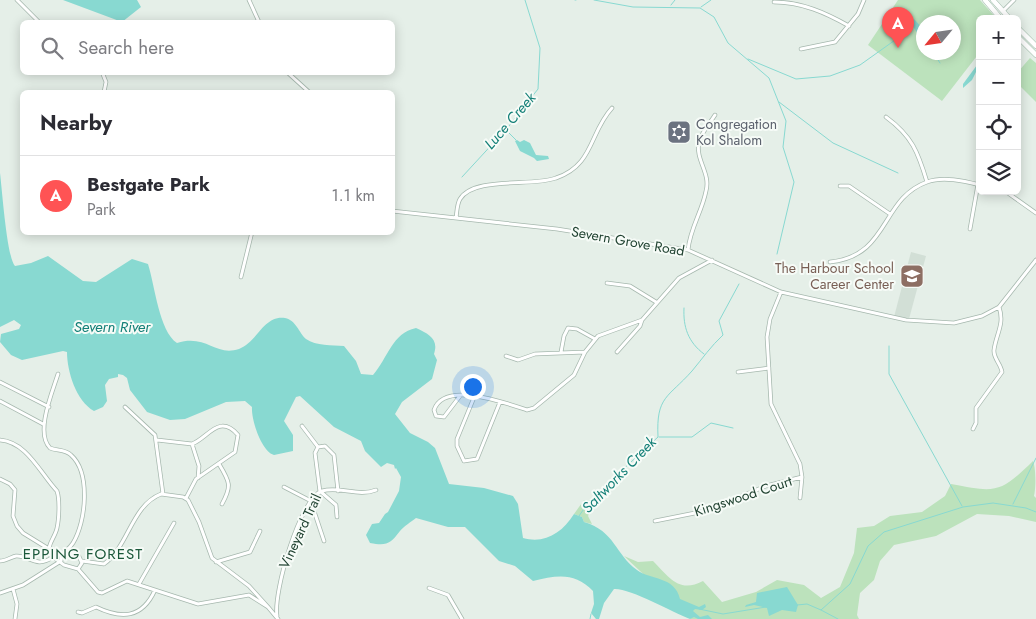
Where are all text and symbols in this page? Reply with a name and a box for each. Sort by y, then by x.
pin: A [882,7,914,48]
north arrow [916,15,961,60]
map controls [976,15,1021,195]
button: + [976,15,1021,60]
search box [20,20,395,75]
icon: search [38,34,66,62]
text: Search here [78,34,174,61]
button: − [976,60,1021,105]
water label: Luce Creek [479,87,541,154]
button: locate [976,105,1021,150]
text: Nearby [40,108,112,138]
place label: Congregation Kol Shalom [696,114,777,150]
synagogue icon: Congregation Kol Shalom [666,119,692,145]
button: layers [976,150,1021,195]
text: Bestgate Park [87,171,210,198]
text: A [50,184,62,207]
text: 1.1 km [331,184,375,207]
text: Park [87,198,116,221]
street label: Severn Grove Road [570,221,686,261]
place label: The Harbour School Career Center [775,258,894,294]
school or university icon: The Harbour School Career Center [899,263,925,289]
water label: Severn River [74,316,151,338]
your location [460,374,486,400]
water label: Saltworks Creek [577,431,662,518]
street label: Kingswood Court [691,471,795,521]
street label: Vineyard Trail [274,490,326,572]
district label: EPPING FOREST [23,543,143,565]

